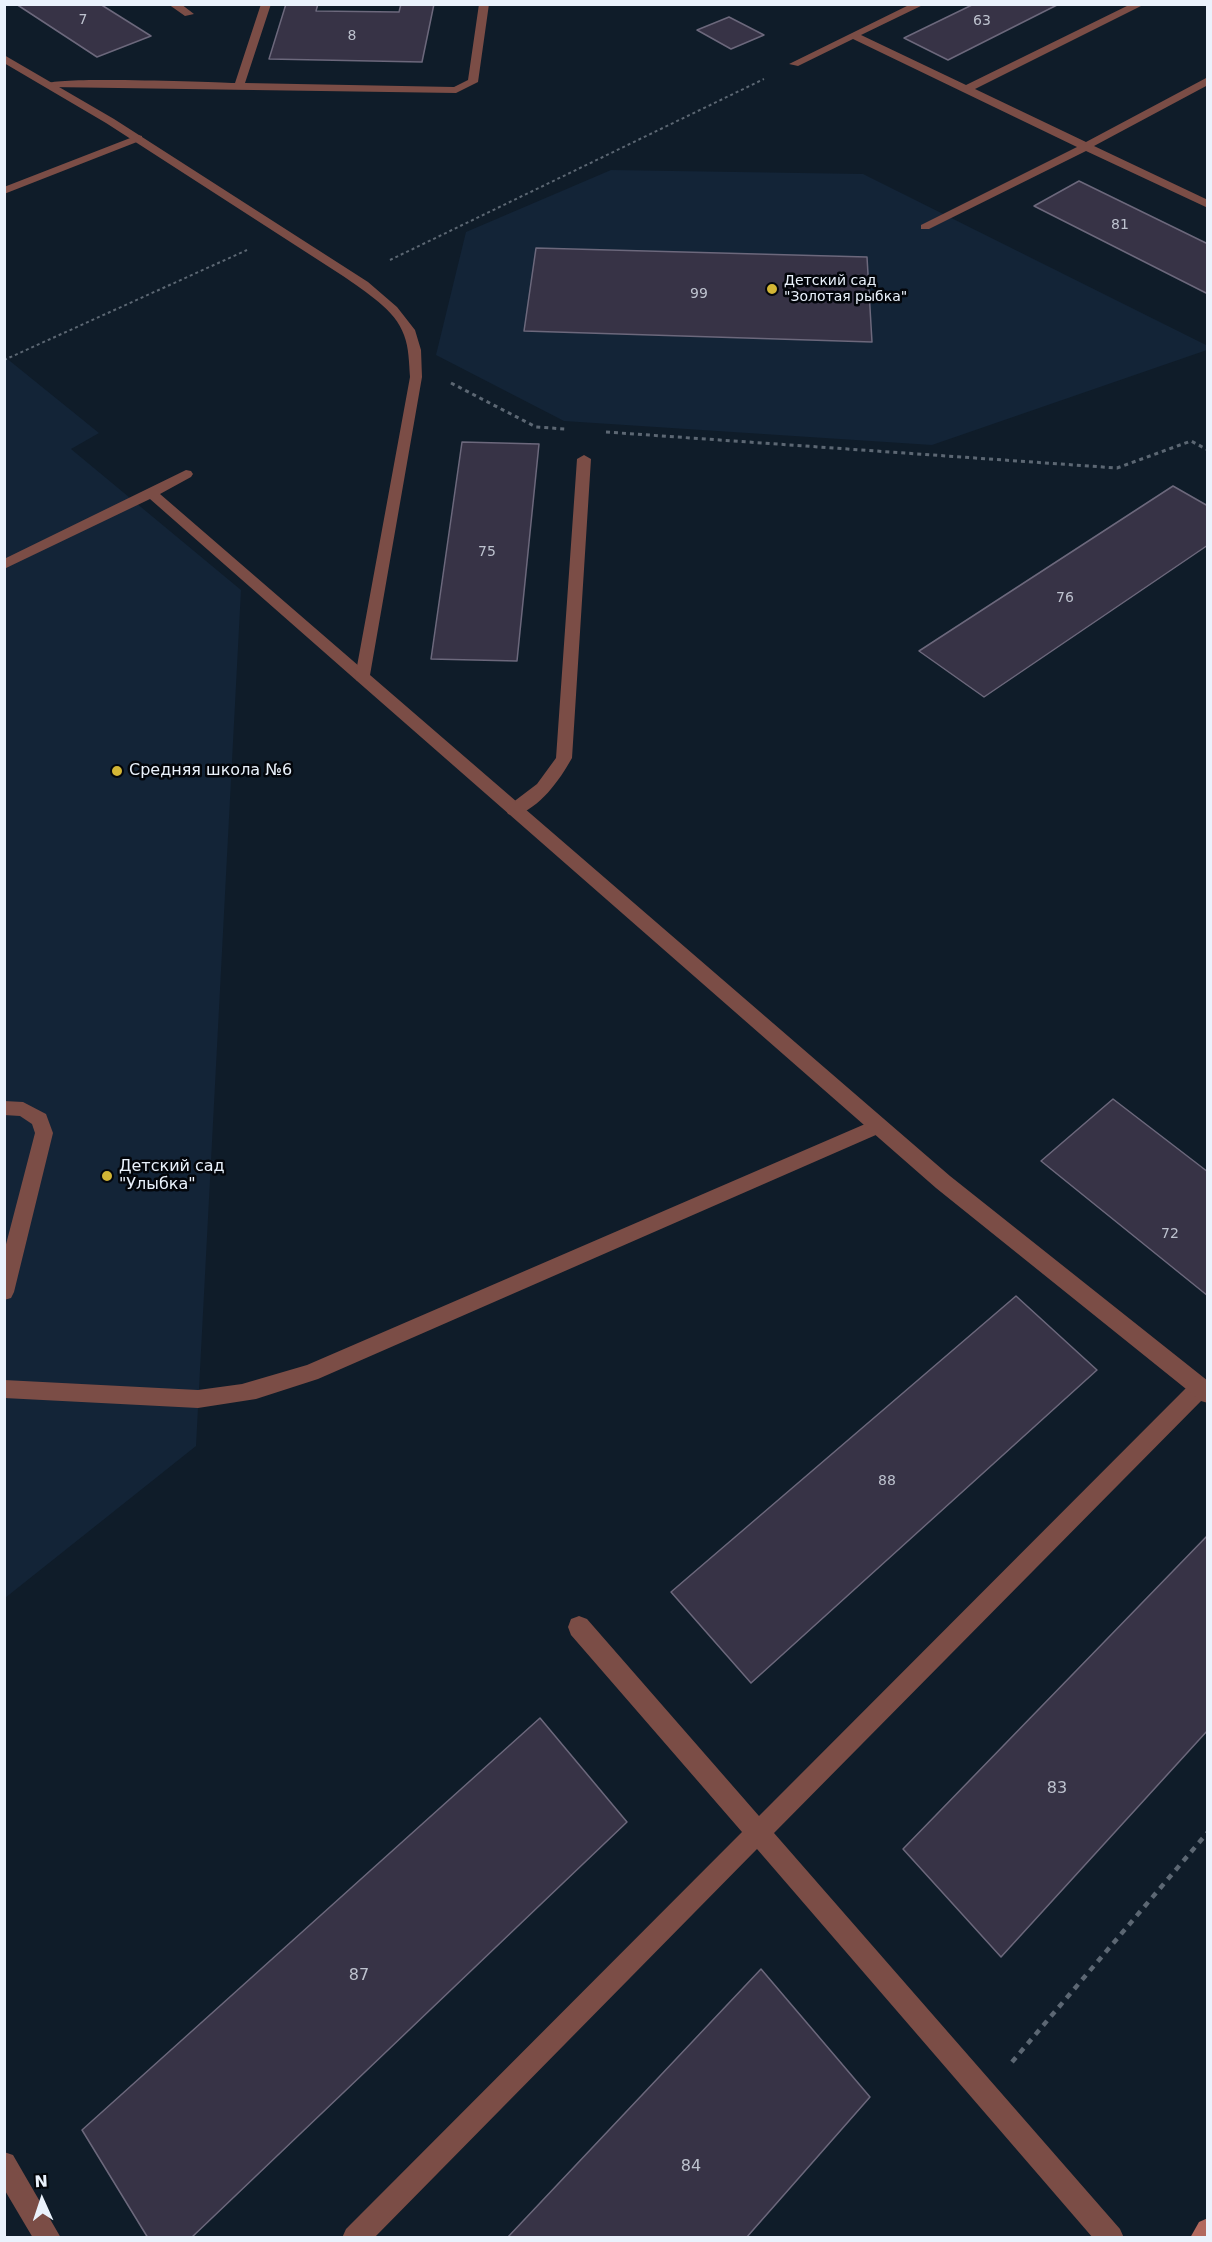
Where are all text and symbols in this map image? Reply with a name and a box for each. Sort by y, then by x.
house number: 7 [79,12,87,28]
house number: 63 [973,13,991,29]
house number: 8 [348,28,356,44]
house number: 81 [1111,217,1129,233]
place label: Детский сад "Золотая рыбка" [784,273,907,306]
marker: Детский сад "Золотая рыбка" [765,282,779,296]
house number: 99 [690,286,708,302]
house number: 75 [478,544,496,560]
house number: 76 [1056,590,1074,606]
place label: Средняя школа №6 [129,761,292,781]
marker: Средняя школа №6 [110,764,124,778]
place label: Детский сад "Улыбка" [119,1157,225,1195]
marker: Детский сад "Улыбка" [100,1169,114,1183]
house number: 72 [1161,1226,1179,1242]
house number: 88 [878,1473,896,1489]
house number: 83 [1047,1779,1067,1799]
house number: 87 [349,1966,369,1986]
house number: 84 [681,2157,701,2177]
north arrow [12,2170,72,2230]
text: N [34,2172,48,2191]

